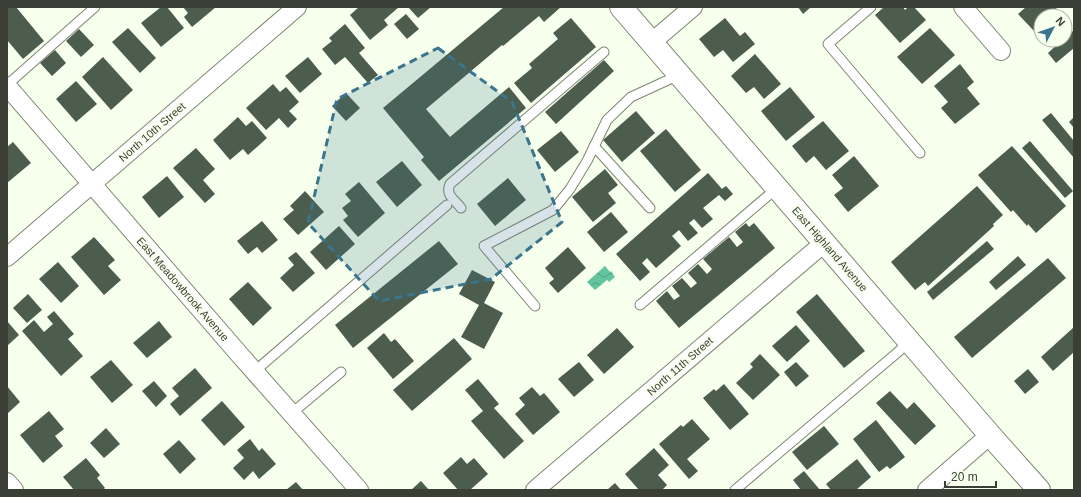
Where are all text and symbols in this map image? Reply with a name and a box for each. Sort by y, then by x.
north arrow [1033,8,1073,48]
text: N [1053,15,1068,28]
street label: North 10th Street [116,100,188,164]
street label: East Highland Avenue [790,204,870,294]
street label: East Meadowbrook Avenue [135,235,231,343]
street label: North 11th Street [645,334,715,398]
scale bar [945,463,996,489]
text: 20 m [951,470,978,484]

